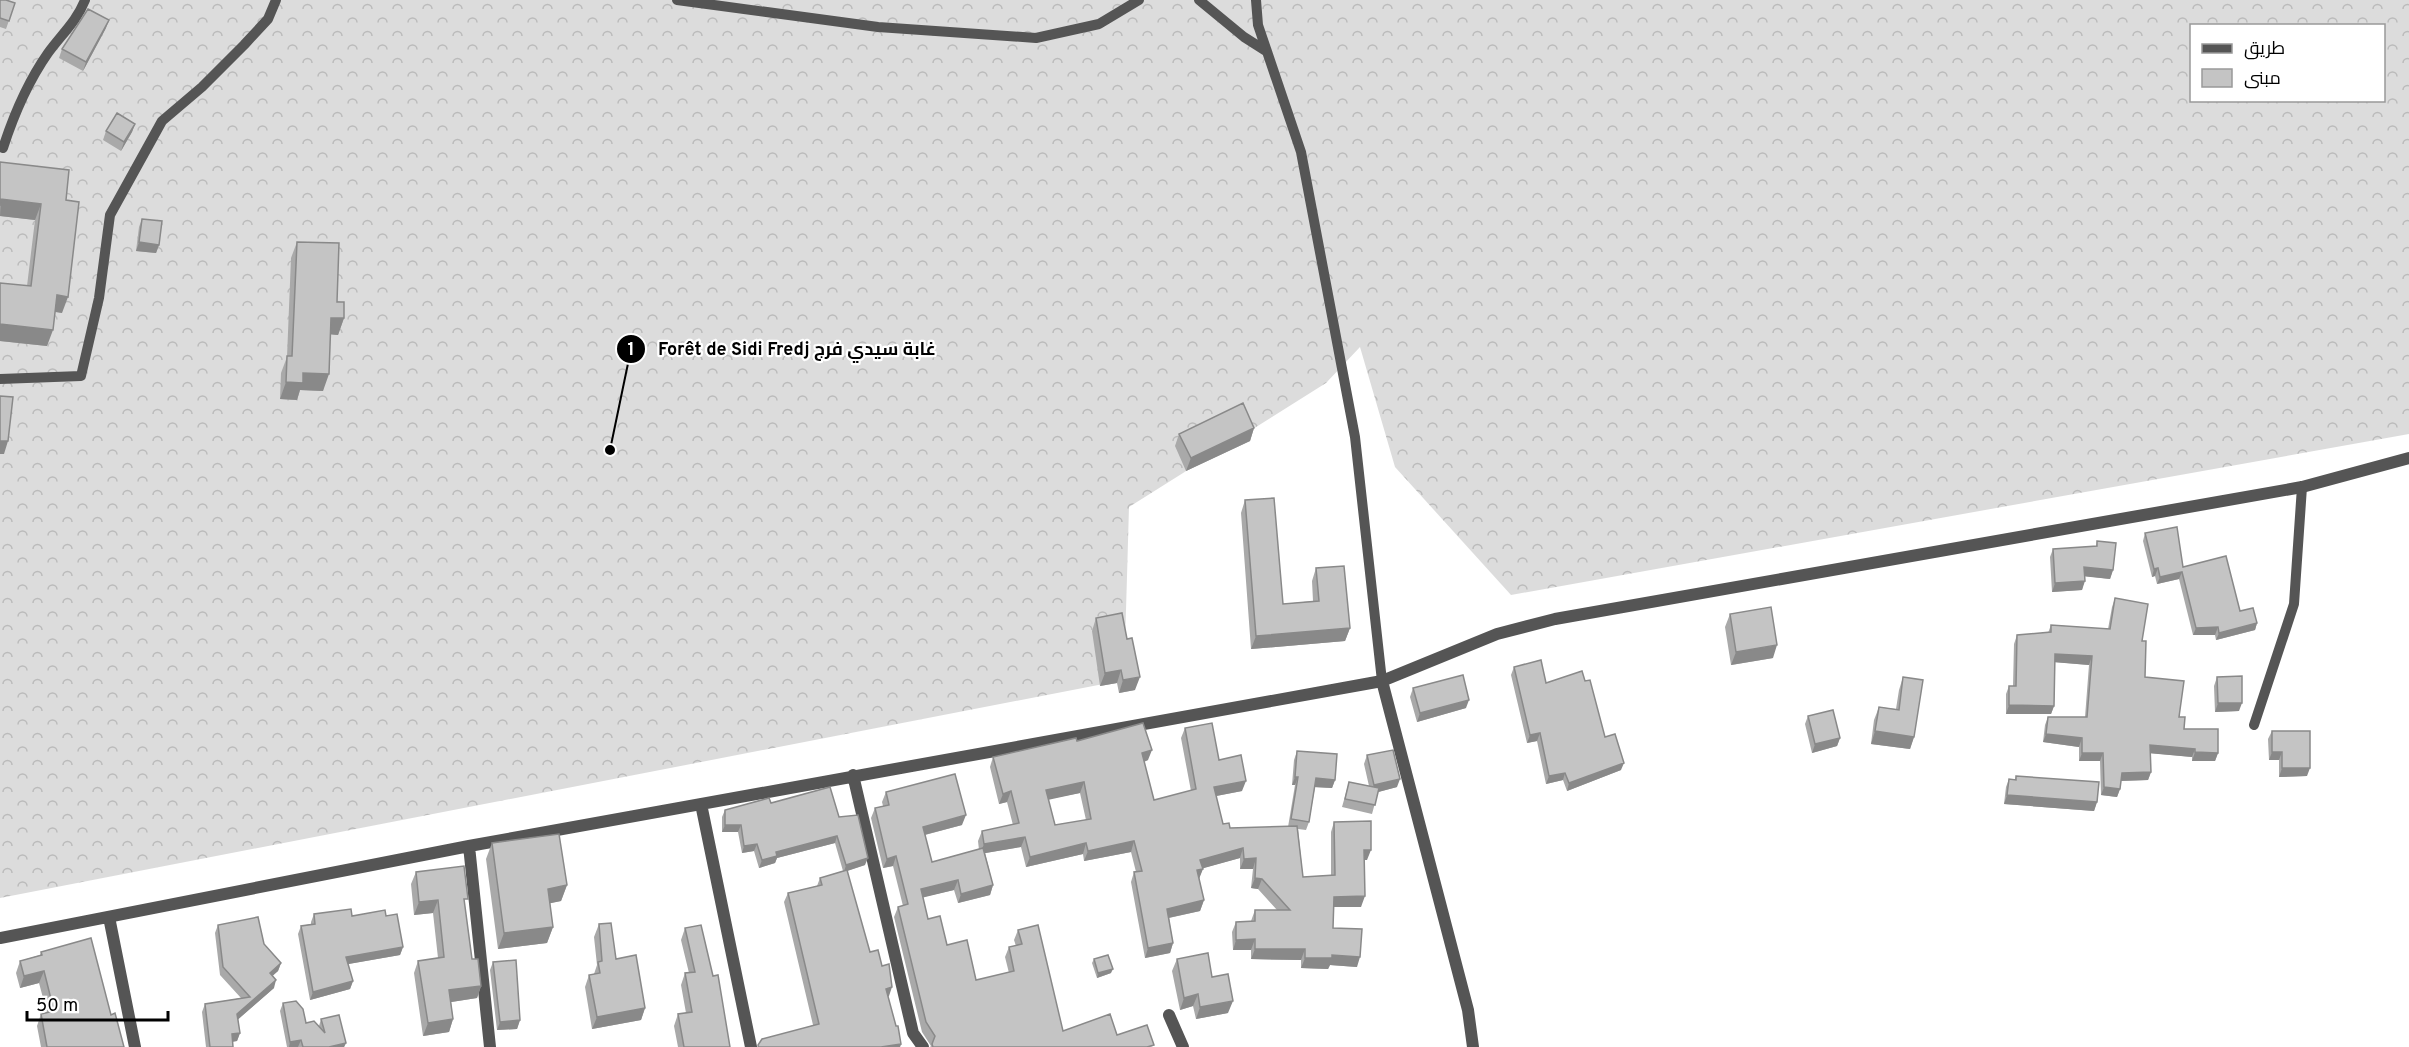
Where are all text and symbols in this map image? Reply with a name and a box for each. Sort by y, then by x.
legend [2190,24,2385,102]
text: طريق [2244,38,2285,61]
text: مبنى [2244,68,2281,91]
callout: Forêt de Sidi Fredj غابة سيدي فرج [616,331,948,367]
text: 1 [627,339,635,362]
text: Forêt de Sidi Fredj غابة سيدي فرج [658,339,936,363]
scale bar [27,984,168,1022]
text: 50 m [36,995,78,1018]

